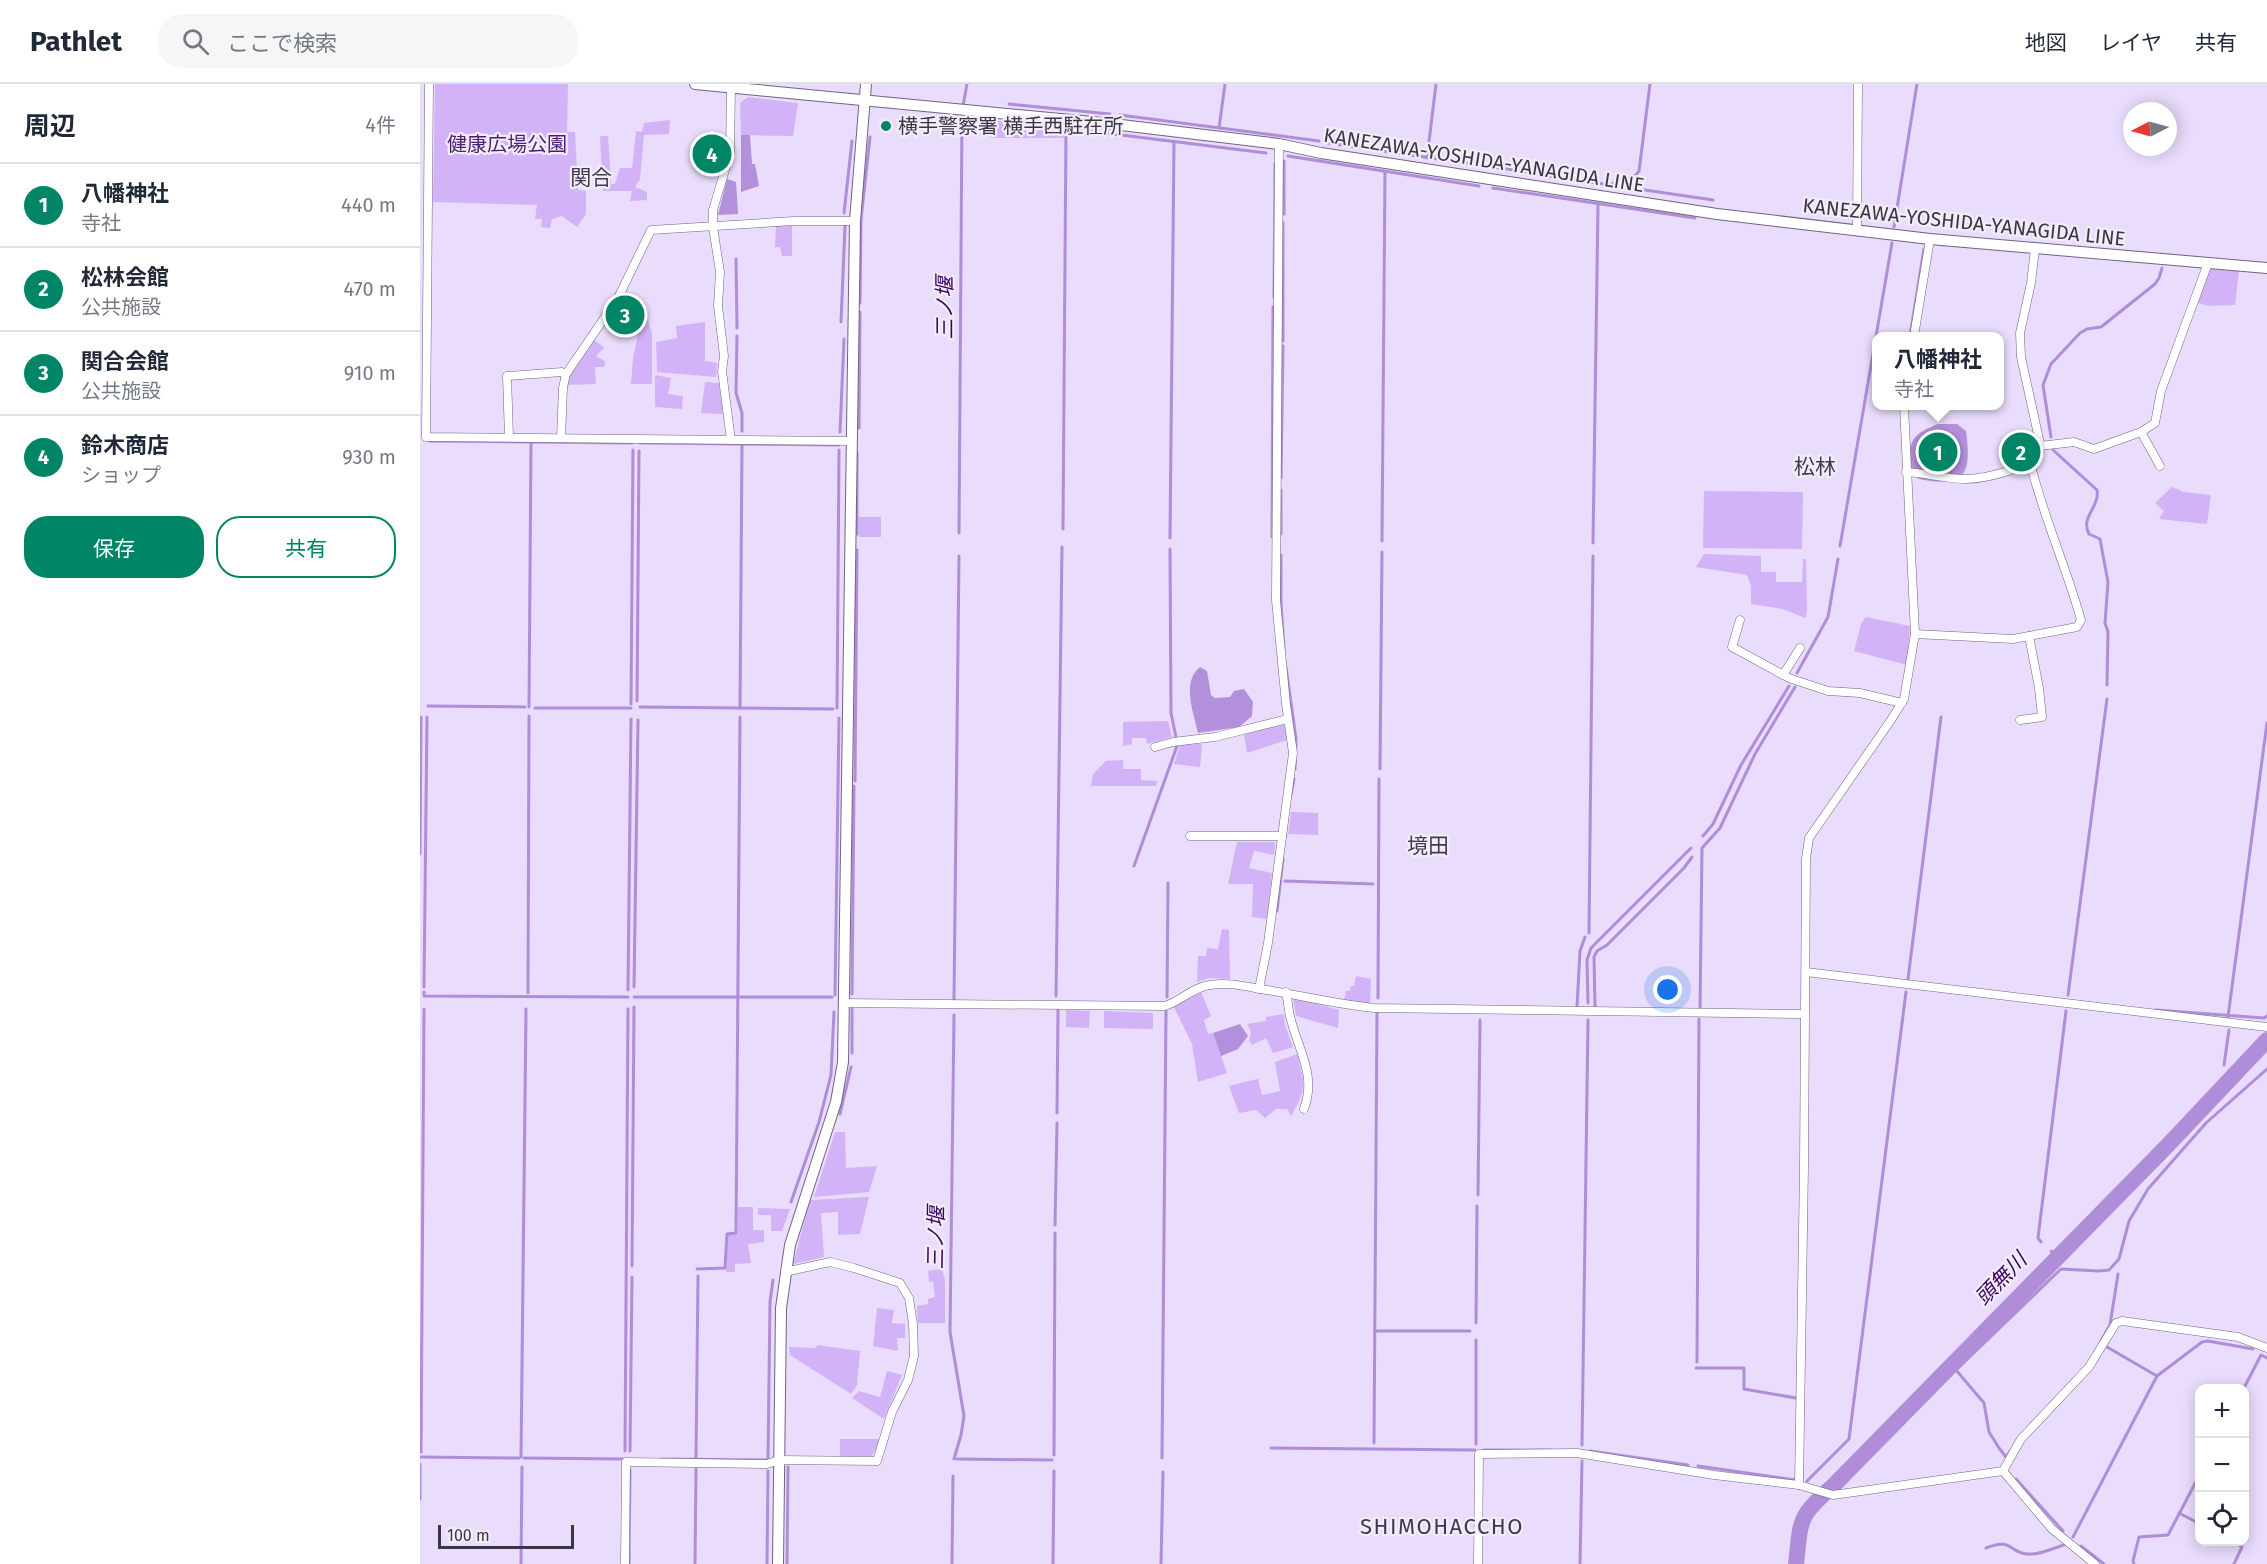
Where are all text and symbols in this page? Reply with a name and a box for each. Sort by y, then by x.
search box [158,14,578,68]
text: Pathlet [30,25,122,58]
icon: search [179,25,212,58]
text: ここで検索 [227,30,337,57]
text: 地図 [2025,30,2067,56]
text: レイヤ [2100,30,2162,56]
text: 共有 [2195,30,2237,56]
north arrow [2123,102,2177,156]
text: 周辺 [24,111,76,142]
text: 4件 [365,113,396,137]
place label: 横手警察署 横手西駐在所 [898,114,1123,138]
marker: 横手警察署 横手西駐在所 [879,119,893,133]
street label: KANEZAWA-YOSHIDA-YANAGIDA LINE [1322,123,1646,197]
park label: 健康広場公園 [447,132,567,156]
pin: 4 [692,132,732,176]
district label: 関合 [570,165,612,191]
text: 八幡神社 [81,180,169,207]
text: 1 [39,193,48,217]
text: 440 m [341,193,396,217]
street label: KANEZAWA-YOSHIDA-YANAGIDA LINE [1802,193,2126,251]
text: 寺社 [81,211,121,235]
text: 松林会館 [81,264,169,291]
water label: 三ノ堰 [932,273,958,340]
text: 2 [38,277,49,301]
text: 470 m [344,277,396,301]
pin: 3 [606,292,644,338]
text: 公共施設 [81,295,161,319]
popup [1872,332,2004,410]
text: 八幡神社 [1894,346,1982,373]
text: 関合会館 [81,348,169,375]
text: 3 [38,361,49,385]
text: 910 m [344,361,396,385]
text: 寺社 [1894,377,1934,401]
text: 公共施設 [81,379,161,403]
pin: 1 [1918,430,1958,475]
pin: 2 [2002,430,2040,475]
text: 鈴木商店 [81,432,169,459]
text: 4 [38,445,49,469]
text: 930 m [342,445,396,469]
district label: 松林 [1794,454,1836,480]
text: ショップ [81,463,161,487]
button: 保存 [24,516,204,578]
button: 共有 [216,516,396,578]
district label: 境田 [1407,833,1449,859]
your location [1653,975,1682,1004]
water label: 三ノ堰 [922,1202,950,1270]
water label: 頭無川 [1970,1246,2034,1311]
map controls [2195,1384,2249,1546]
button: + [2195,1384,2249,1438]
button: − [2195,1438,2249,1492]
button: locate [2195,1492,2249,1546]
district label: SHIMOHACCHO [1360,1513,1524,1540]
scale bar [438,1522,574,1550]
text: 100 m [447,1526,490,1545]

